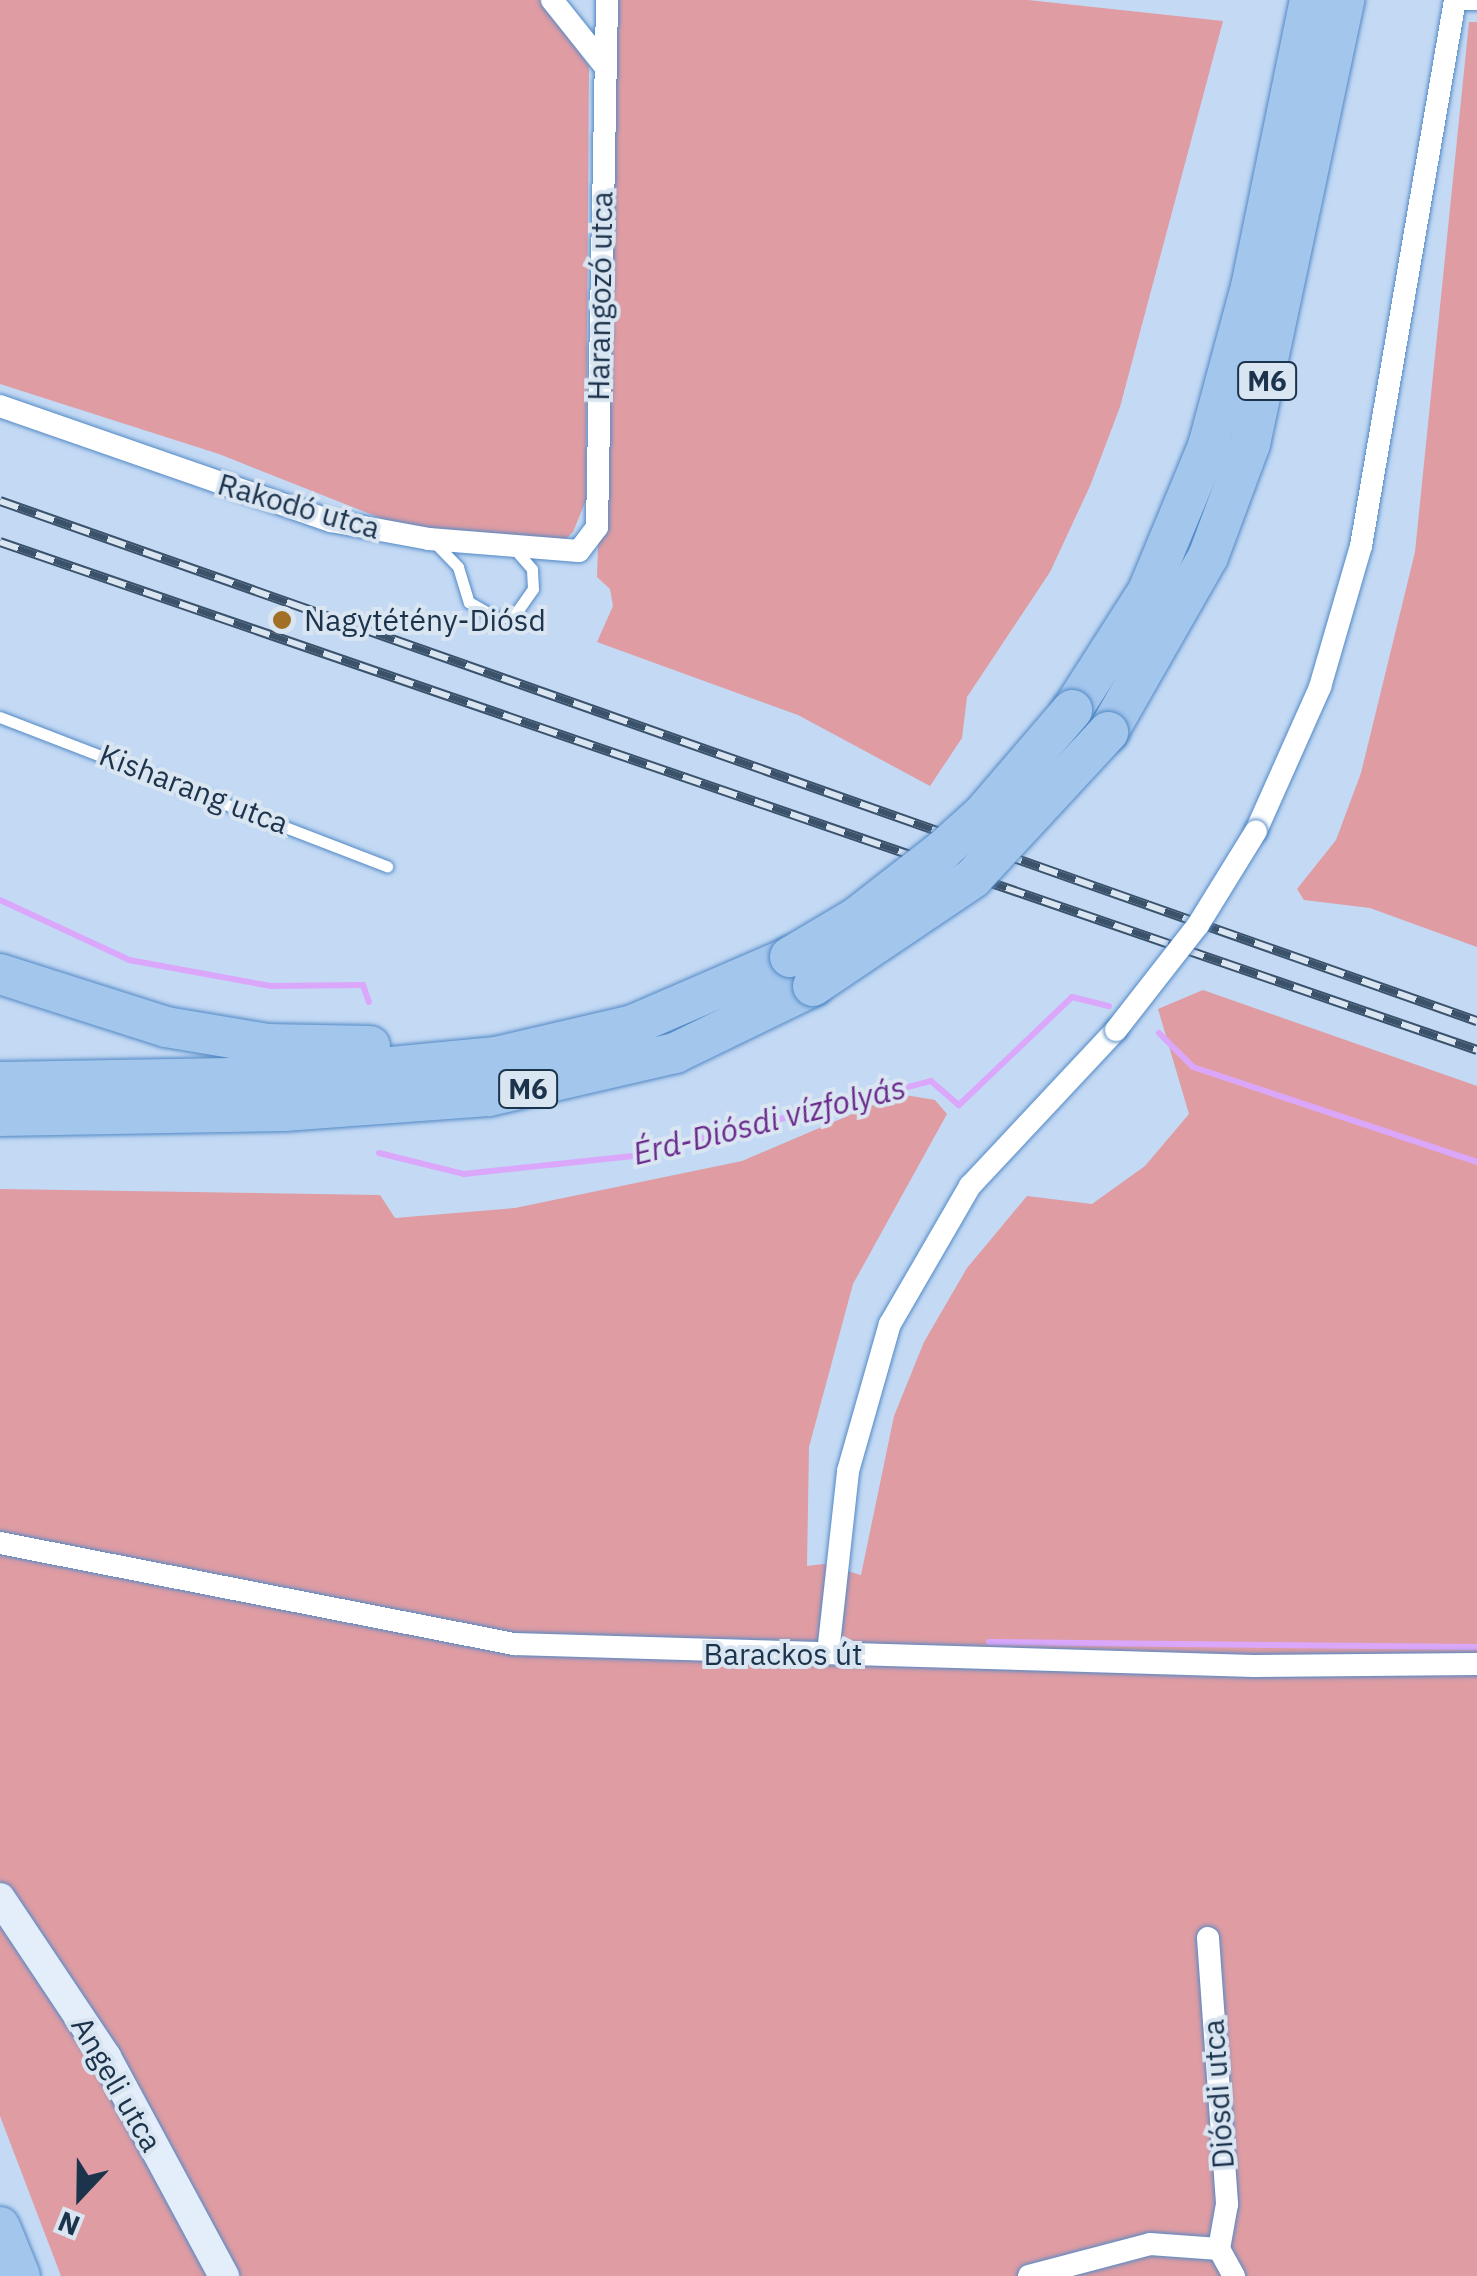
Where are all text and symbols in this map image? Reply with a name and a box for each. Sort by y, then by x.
street label: Harangozó utca [580,191,620,401]
road number: M6 [1237,358,1297,404]
street label: Rakodó utca [214,466,384,546]
place label: Nagytétény-Diósd [304,602,546,638]
marker: Nagytétény-Diósd [269,607,295,633]
street label: Kisharang utca [94,736,294,842]
road number: M6 [498,1066,558,1112]
water label: Érd-Diósdi vízfolyás [629,1068,909,1172]
street label: Barackos út [704,1636,862,1672]
street label: Angeli utca [64,2010,170,2158]
street label: Diósdi utca [1195,2018,1241,2170]
north arrow [30,2146,130,2246]
text: N [52,2203,85,2245]

